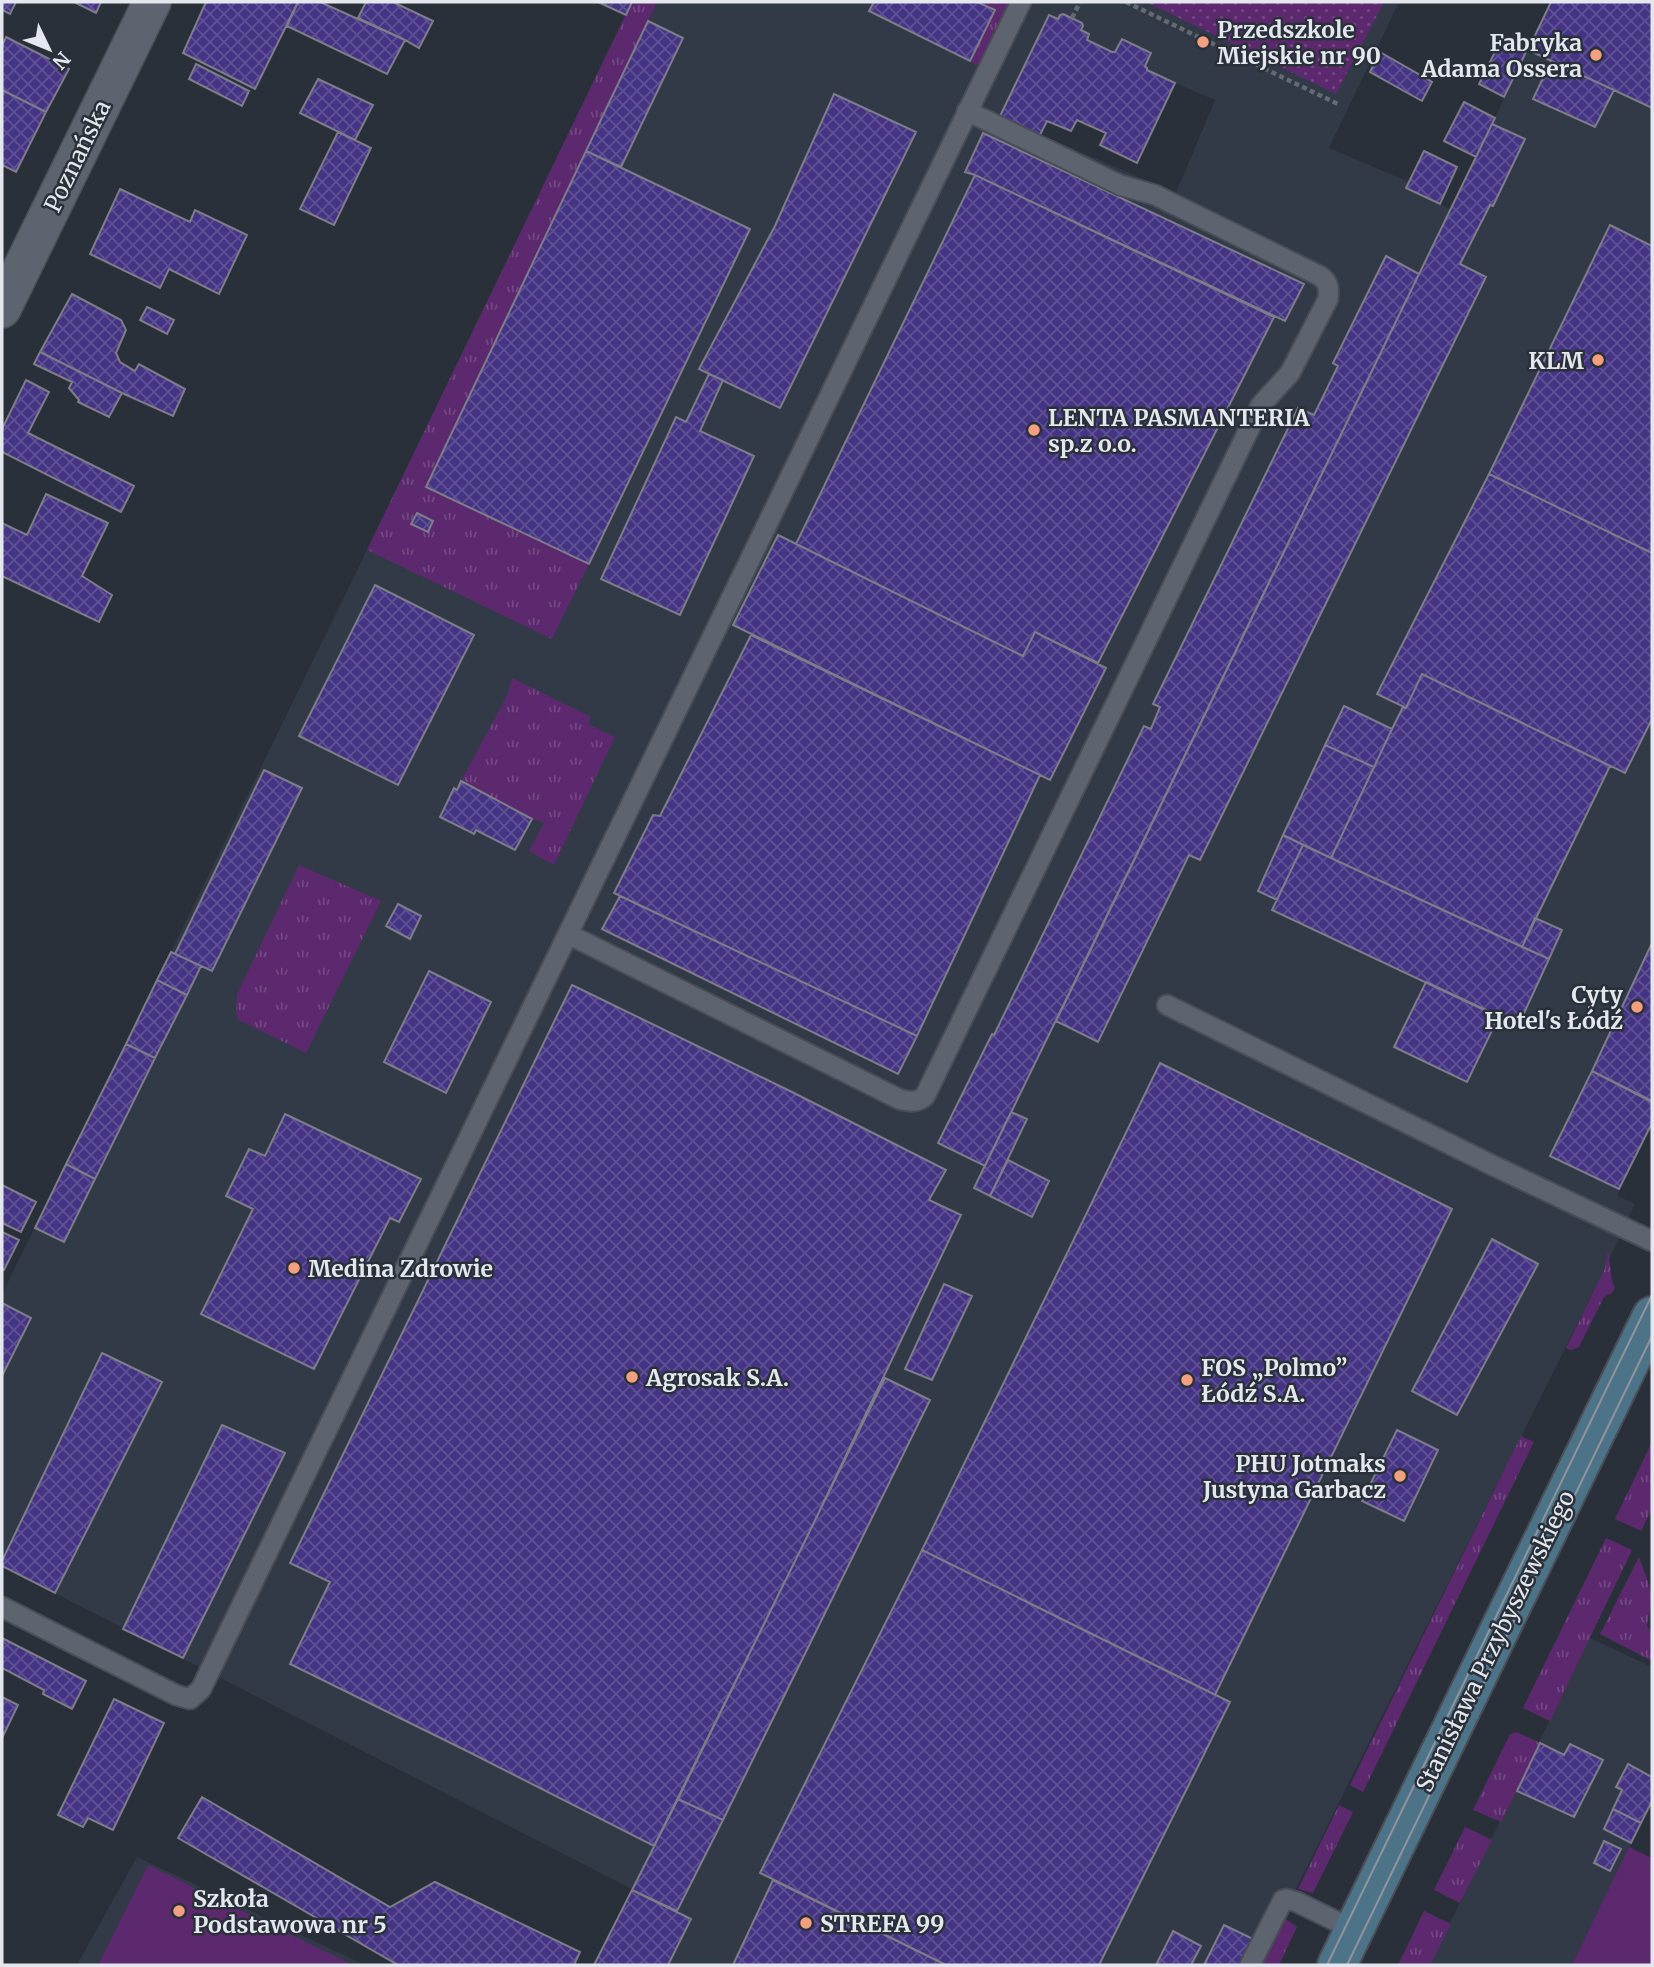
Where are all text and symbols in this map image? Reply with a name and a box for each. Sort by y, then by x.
north arrow [14,14,84,84]
place label: Przedszkole Miejskie nr 90 [1217,15,1381,70]
place label: Fabryka Adama Ossera [1420,28,1582,83]
marker: Przedszkole Miejskie nr 90 [1195,34,1211,50]
text: N [48,47,75,74]
marker: Fabryka Adama Ossera [1588,47,1604,63]
street label: Poznańska [37,95,117,217]
place label: KLM [1528,346,1585,375]
marker: KLM [1590,352,1606,368]
place label: LENTA PASMANTERIA sp.z o.o. [1048,403,1311,458]
marker: LENTA PASMANTERIA sp.z o.o. [1026,422,1042,438]
place label: Cyty Hotel's Łódź [1484,980,1623,1035]
marker: Cyty Hotel's Łódź [1629,999,1645,1015]
place label: Medina Zdrowie [308,1254,493,1283]
marker: Medina Zdrowie [286,1260,302,1276]
place label: FOS „Polmo” Łódź S.A. [1201,1353,1348,1408]
place label: Agrosak S.A. [645,1363,789,1392]
marker: Agrosak S.A. [624,1369,640,1385]
marker: FOS „Polmo” Łódź S.A. [1179,1372,1195,1388]
place label: PHU Jotmaks Justyna Garbacz [1202,1449,1386,1504]
marker: PHU Jotmaks Justyna Garbacz [1392,1468,1408,1484]
street label: Stanisława Przybyszewskiego [1409,1486,1581,1796]
place label: Szkoła Podstawowa nr 5 [193,1884,387,1939]
marker: Szkoła Podstawowa nr 5 [171,1903,187,1919]
place label: STREFA 99 [820,1909,944,1938]
marker: STREFA 99 [798,1915,814,1931]

